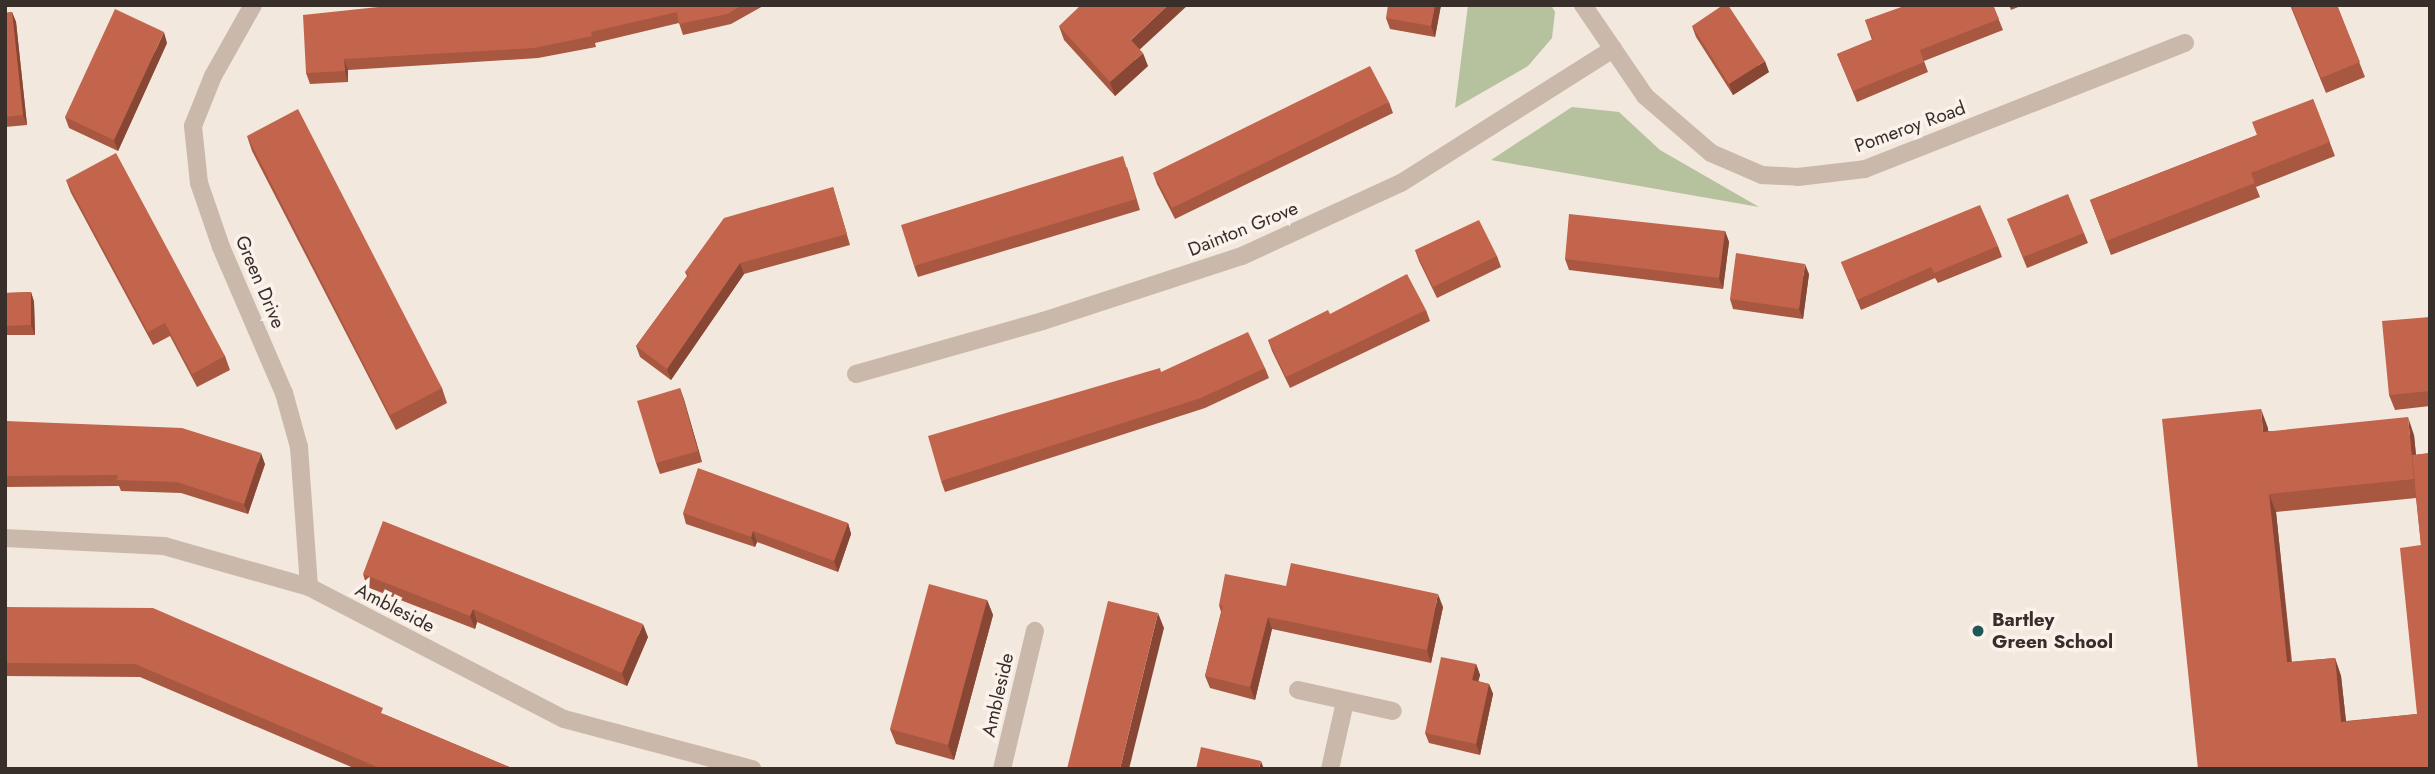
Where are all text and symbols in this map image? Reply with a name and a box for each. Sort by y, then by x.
street label: Pomeroy Road [1852,96,1968,158]
street label: Dainton Grove [1185,197,1301,261]
street label: Green Drive [230,232,290,332]
street label: Ambleside [352,578,438,638]
place label: Bartley Green School [1992,609,2113,653]
marker: Bartley Green School [1970,623,1986,639]
street label: Ambleside [977,651,1019,739]

